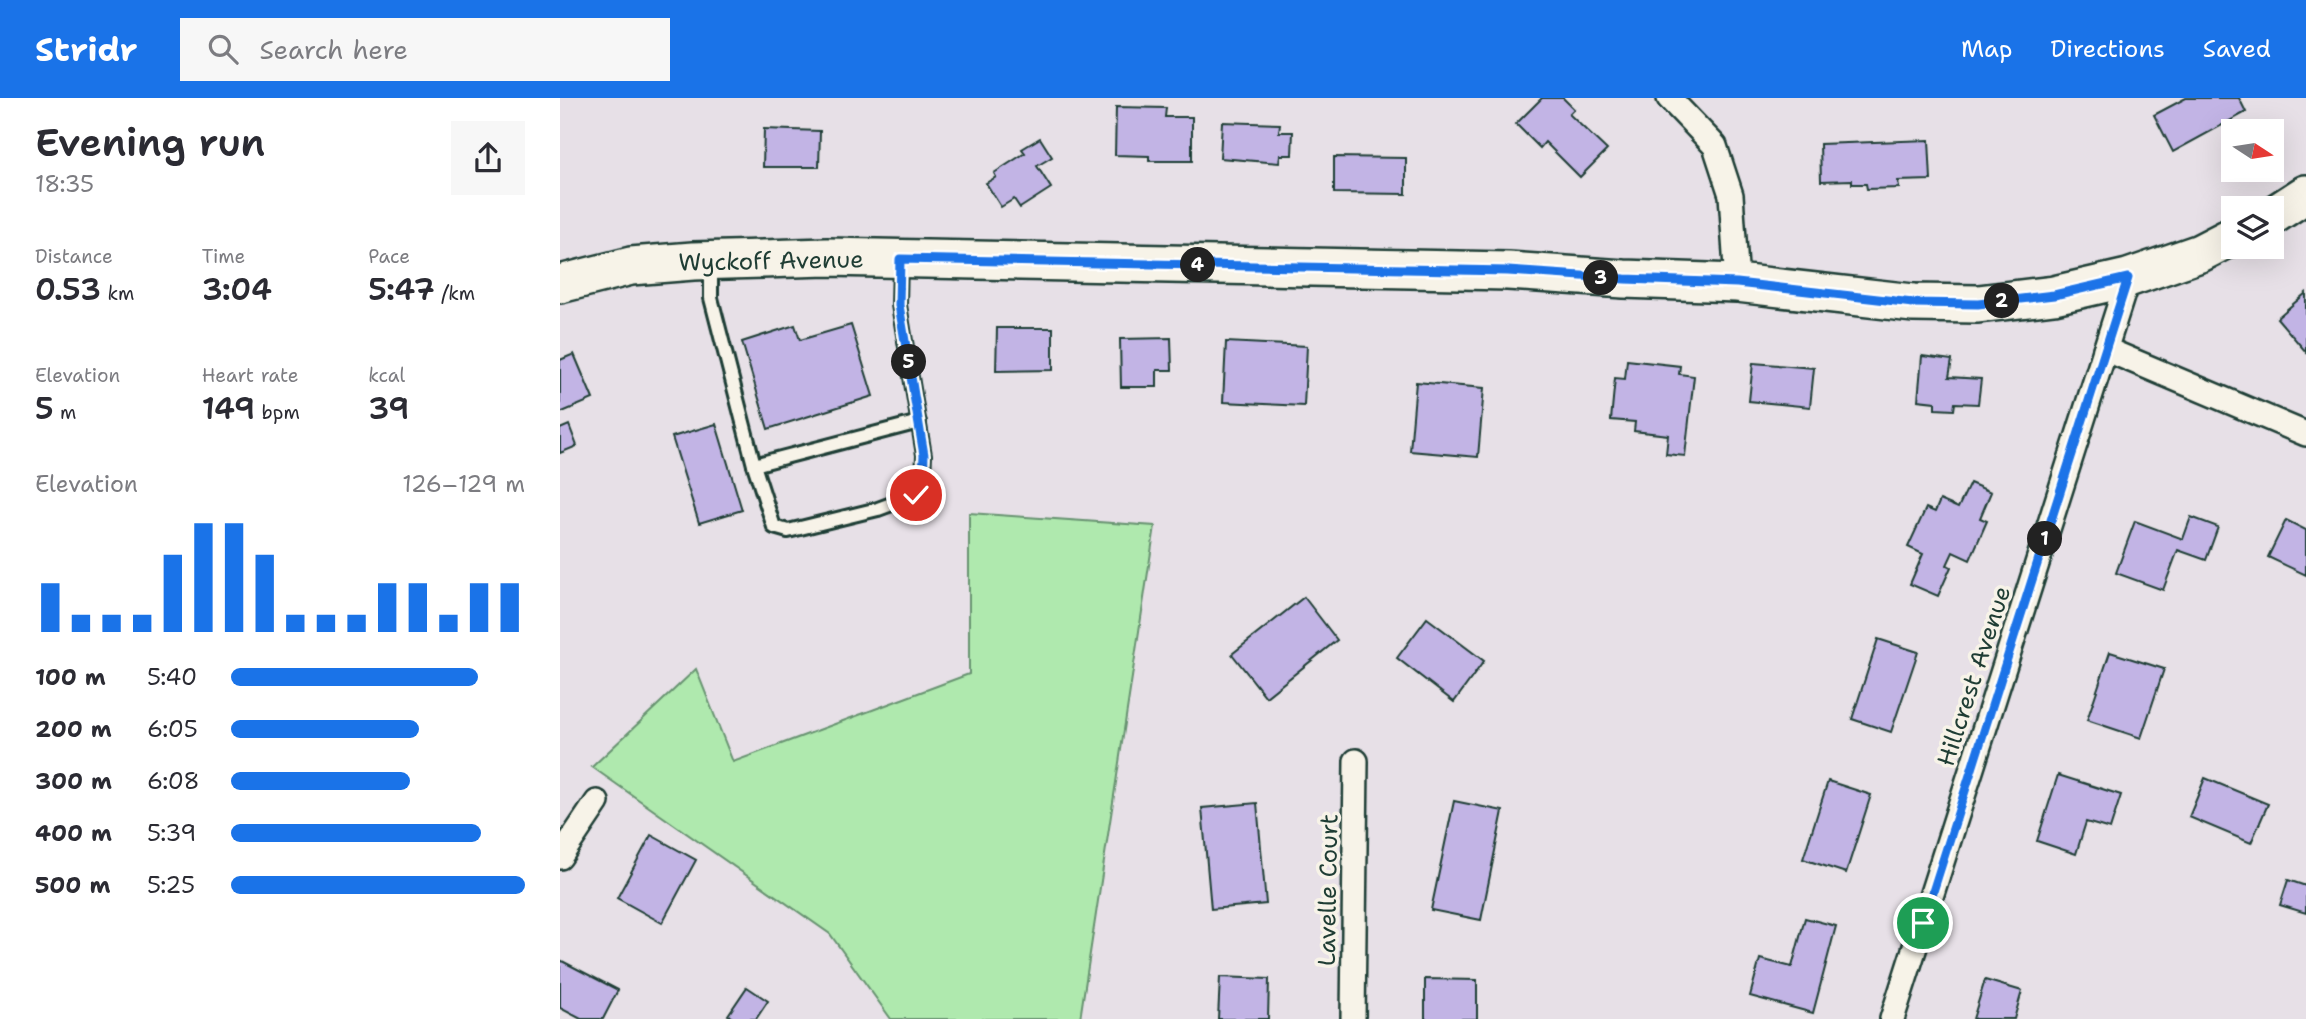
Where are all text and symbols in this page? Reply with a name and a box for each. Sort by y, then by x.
search box [180,18,670,81]
text: Stridr [35,27,138,72]
icon: search [204,30,242,68]
text: Search here [260,32,408,67]
text: Map [1961,33,2012,65]
text: Directions [2050,33,2165,65]
text: Saved [2203,33,2271,65]
text: Evening run [35,117,265,168]
north arrow [2221,119,2284,182]
map controls [2221,119,2284,259]
button: share [451,121,525,195]
text: 18:35 [35,169,94,199]
button: layers [2221,196,2284,259]
street label: Wyckoff Avenue [678,243,864,279]
text: Distance [35,244,113,269]
text: Time [202,244,245,269]
text: Pace [368,244,410,269]
pin: 4 [1180,248,1216,282]
text: 4 [1191,252,1204,277]
pin: 3 [1584,260,1618,296]
text: 3 [1594,265,1607,290]
text: 0.53 [35,269,101,310]
text: 3:04 [202,269,272,310]
text: 5:47 [368,269,435,310]
text: km [101,281,134,306]
text: /km [435,281,475,306]
pin: 2 [1984,284,2020,318]
text: 2 [1995,288,2008,313]
pin: 5 [892,344,926,380]
text: 5 [903,349,914,374]
text: Elevation [35,363,120,388]
text: Heart rate [202,363,298,388]
text: kcal [368,363,405,388]
text: 5 [35,388,54,429]
text: 149 [202,388,255,429]
text: 39 [368,388,409,429]
text: m [54,400,77,425]
text: bpm [255,400,300,425]
pin [886,465,946,525]
text: Elevation [35,469,138,499]
text: 126–129 m [402,469,525,499]
icon: check [897,476,935,514]
pin: 1 [2028,522,2062,556]
text: 1 [2040,526,2049,551]
street label: Hillcrest Avenue [1930,582,2018,770]
text: 100 m [35,662,106,692]
text: 5:40 [147,662,197,692]
text: 200 m [35,714,112,744]
text: 6:05 [147,714,198,744]
text: 300 m [35,766,112,796]
text: 6:08 [147,766,200,796]
street label: Lavelle Court [1311,814,1345,966]
text: 400 m [35,818,112,848]
text: 5:39 [147,818,196,848]
text: 500 m [35,870,110,900]
text: 5:25 [147,870,195,900]
pin [1893,893,1953,953]
icon: arrive [1904,904,1942,942]

